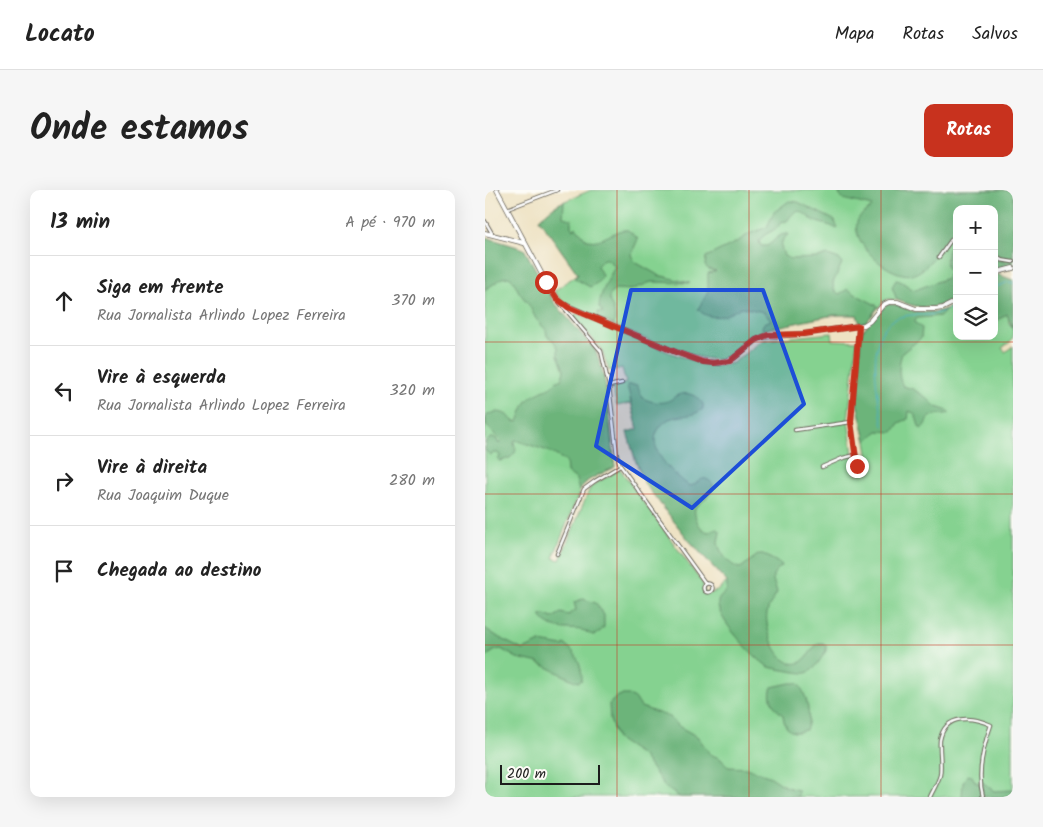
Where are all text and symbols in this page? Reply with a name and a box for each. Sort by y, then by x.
text: Locato [25,15,95,54]
text: Mapa [835,20,874,49]
text: Rotas [902,20,944,49]
text: Salvos [972,20,1018,49]
text: Onde estamos [30,102,249,158]
button: Rotas [924,104,1013,157]
map controls [953,205,998,340]
button: + [953,205,998,250]
text: 13 min [50,206,110,239]
text: A pé · 970 m [345,210,435,235]
button: − [953,250,998,295]
route start [535,271,558,294]
text: Siga em frente [97,273,224,303]
icon: ahead [50,287,78,315]
text: 370 m [391,288,435,313]
button: layers [953,295,998,340]
text: Rua Jornalista Arlindo Lopez Ferreira [97,303,346,328]
text: Vire à esquerda [97,363,226,393]
icon: left [50,377,78,405]
text: 320 m [389,378,435,403]
text: Rua Jornalista Arlindo Lopez Ferreira [97,393,346,418]
text: Vire à direita [97,453,207,483]
route end [846,455,869,478]
icon: right [50,467,78,495]
text: 280 m [389,468,435,493]
text: Rua Joaquim Duque [97,483,229,508]
text: Chegada ao destino [97,556,262,586]
icon: arrive [50,557,78,585]
scale bar [500,762,600,785]
text: 200 m [507,763,546,785]

